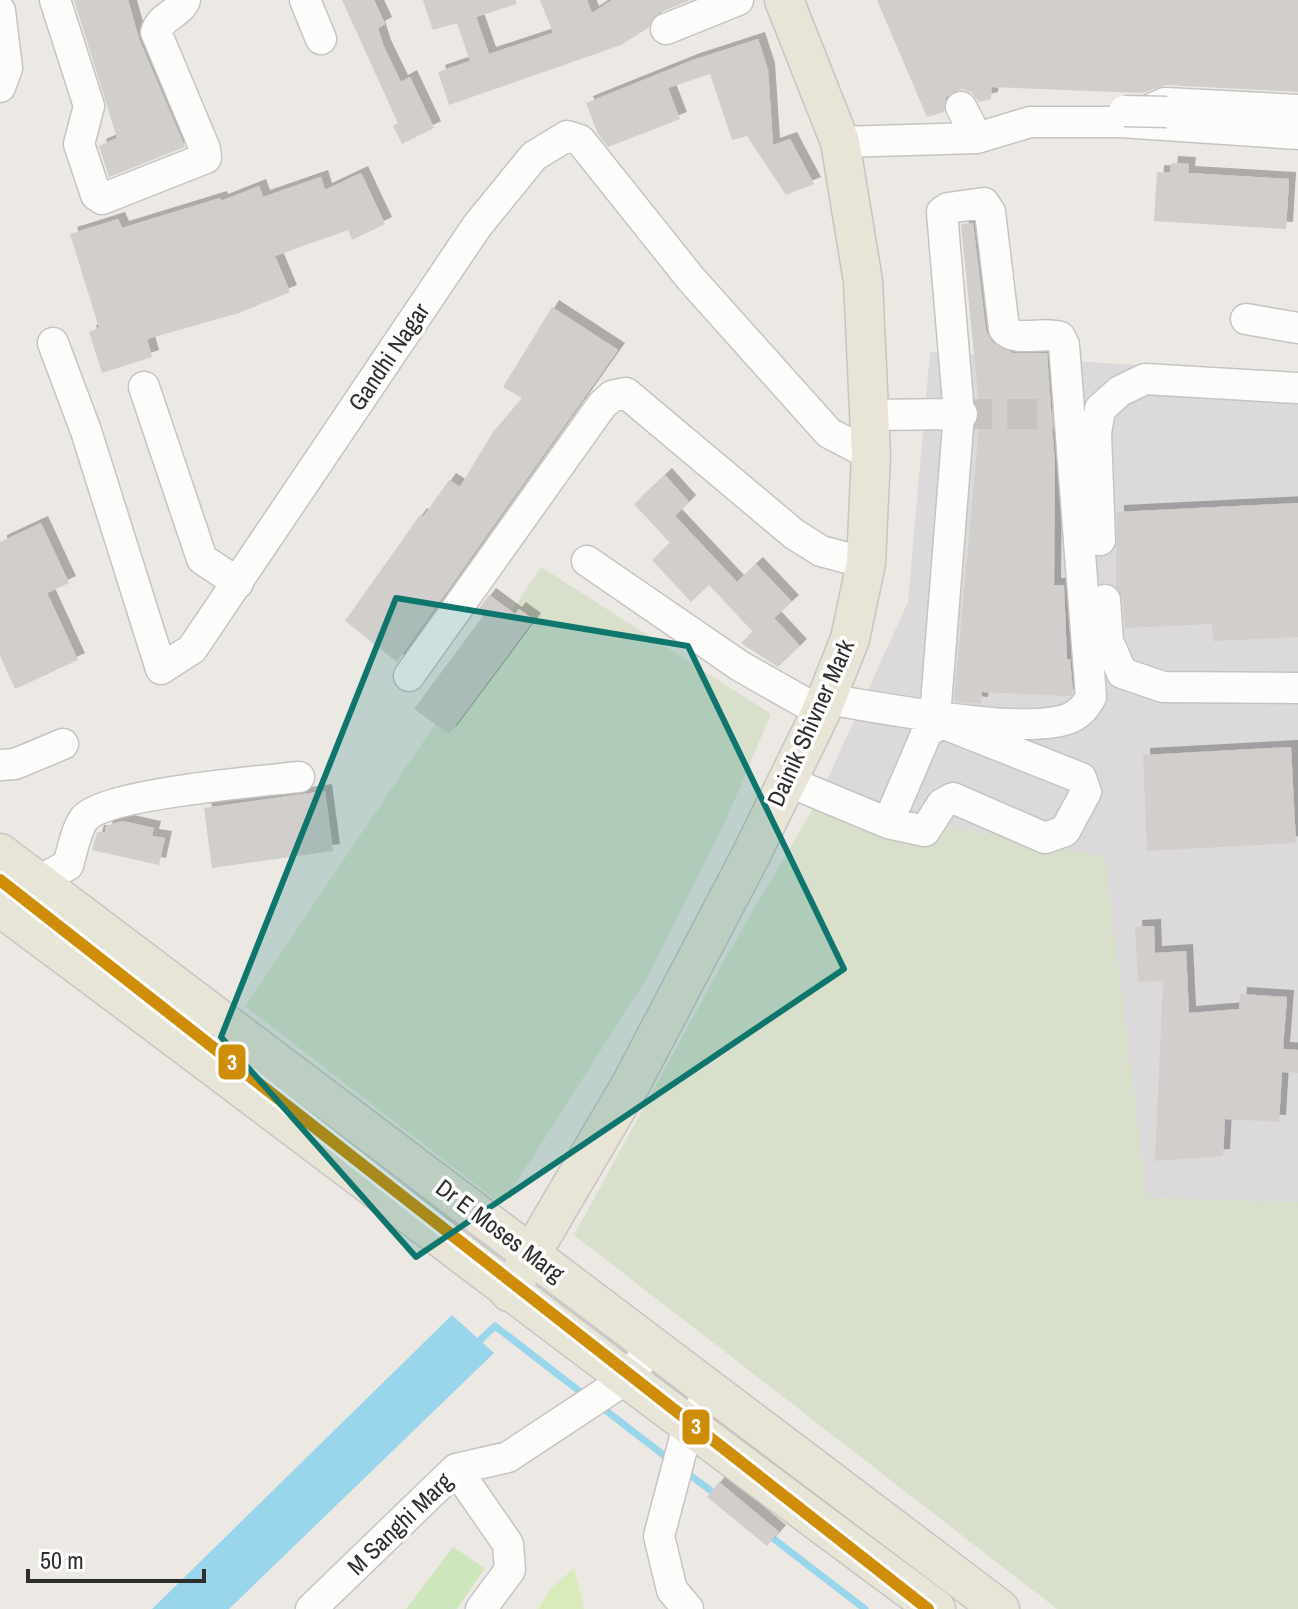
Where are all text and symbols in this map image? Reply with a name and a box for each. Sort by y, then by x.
street label: Gandhi Nagar [340,296,436,417]
street label: Dainik Shivner Mark [759,634,861,811]
line badge: 3 [217,1043,247,1081]
text: 3 [227,1047,237,1077]
street label: Dr E Moses Marg [430,1171,571,1289]
line badge: 3 [681,1408,711,1446]
text: 3 [691,1411,701,1441]
street label: M Sanghi Marg [340,1465,459,1582]
scale bar [28,1533,204,1583]
text: 50 m [40,1544,84,1576]

